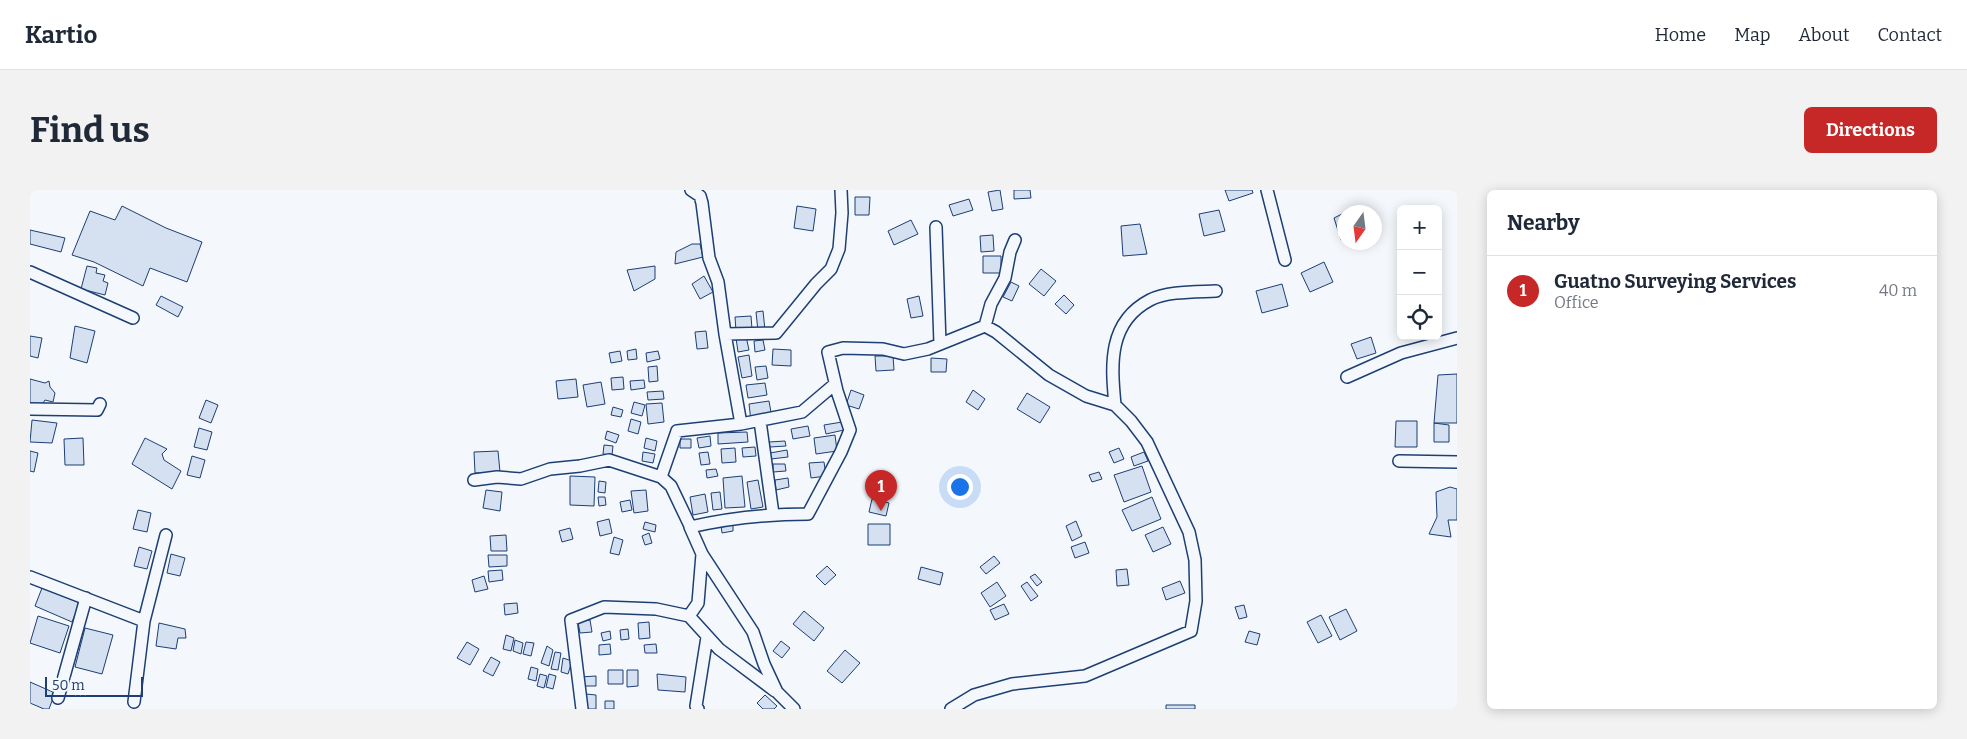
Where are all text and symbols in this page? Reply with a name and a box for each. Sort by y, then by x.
text: Kartio [25,21,97,49]
text: Home [1655,24,1706,46]
text: Map [1734,24,1770,46]
text: About [1798,24,1849,46]
text: Contact [1877,24,1942,46]
button: Directions [1804,107,1937,153]
text: Find us [30,109,150,151]
north arrow [1337,205,1382,250]
map controls [1397,205,1442,340]
button: + [1397,205,1442,250]
text: Nearby [1507,210,1580,236]
button: − [1397,250,1442,295]
text: Guatno Surveying Services [1554,270,1796,293]
text: 1 [1520,281,1526,300]
text: 40 m [1879,281,1917,300]
text: Office [1554,293,1599,312]
button: locate [1397,295,1442,340]
pin: 1 [865,470,897,511]
your location [947,474,973,500]
scale bar [45,674,142,697]
text: 50 m [52,677,85,694]

